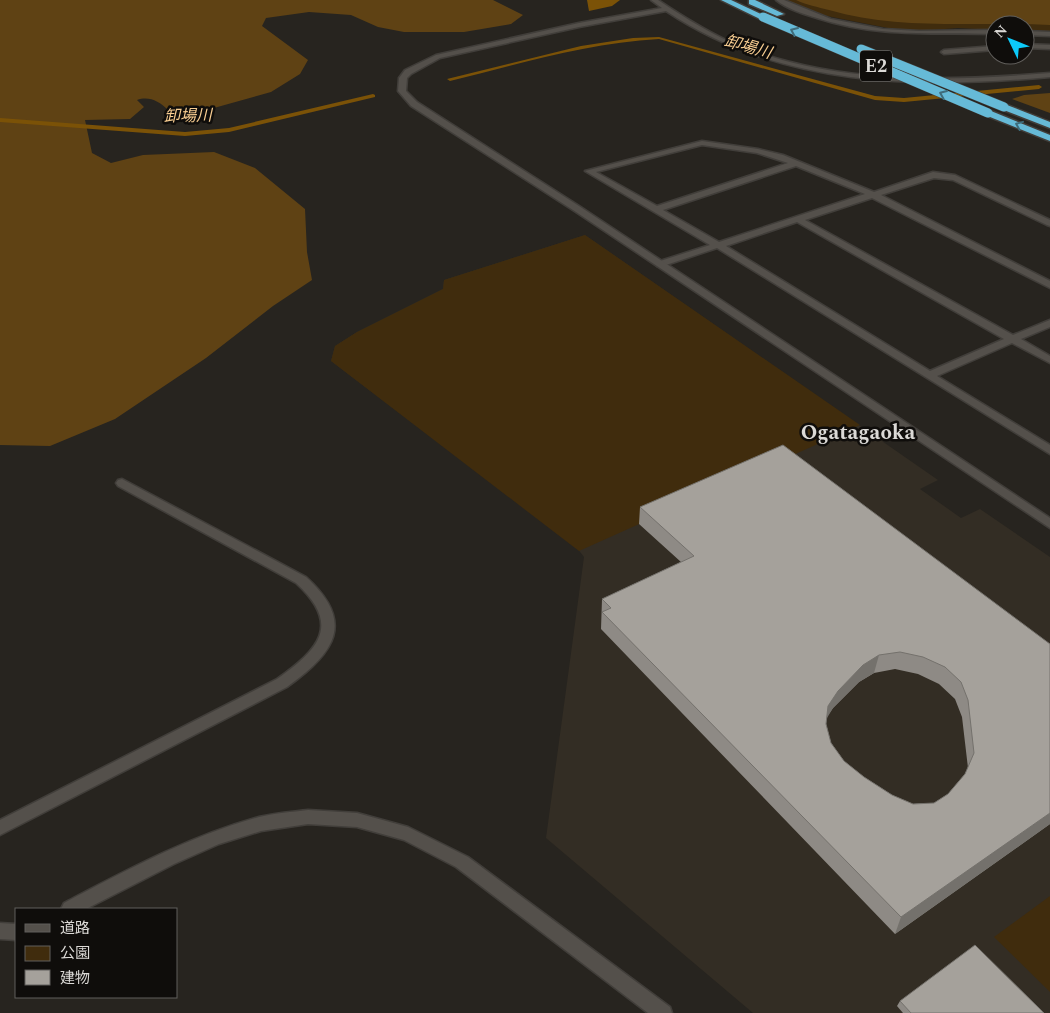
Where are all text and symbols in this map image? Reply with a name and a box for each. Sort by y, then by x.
north arrow [985,15,1035,65]
text: N [989,20,1012,43]
one-way arrow [790,27,799,37]
water label: 卸場川 [722,29,776,66]
road number: E2 [860,50,892,82]
one-way arrow [940,90,948,100]
water label: 卸場川 [164,104,214,128]
one-way arrow [1015,121,1024,132]
district label: Ogatagaoka [801,417,915,449]
legend [15,908,178,998]
text: 道路 [60,917,90,940]
text: 公園 [60,942,90,965]
text: 建物 [60,967,90,990]

